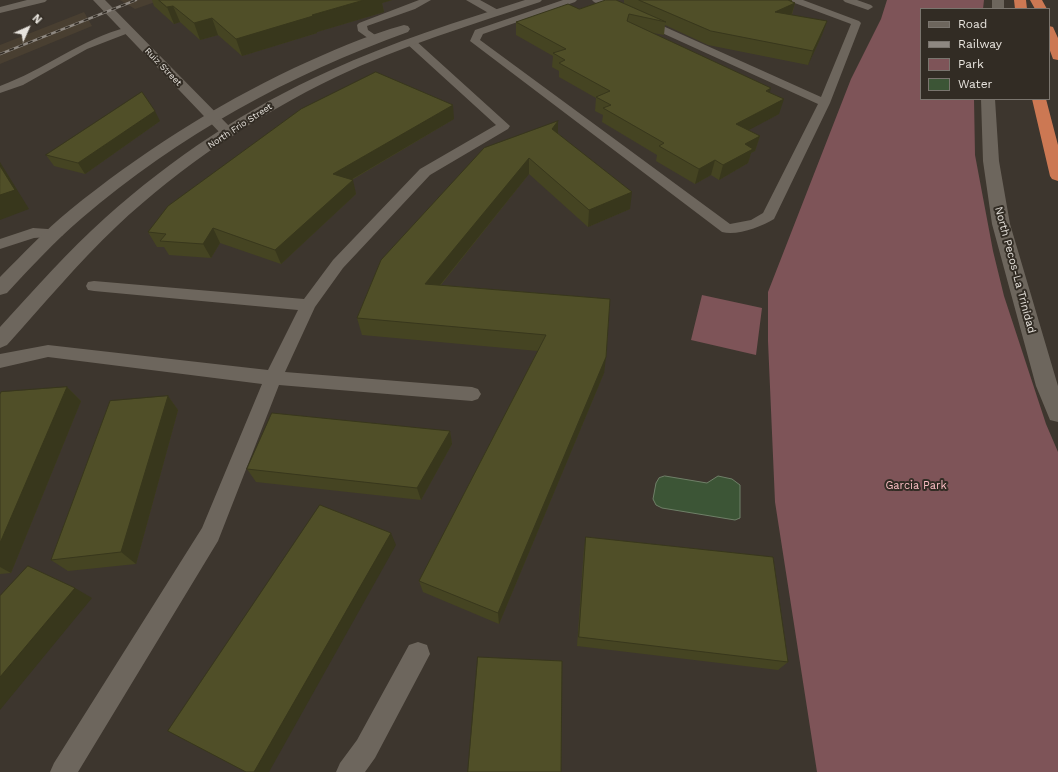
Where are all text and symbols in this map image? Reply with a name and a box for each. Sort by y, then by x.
north arrow [8,8,48,48]
legend [920,8,1050,100]
text: N [29,12,44,27]
text: Road [958,17,987,31]
text: Railway [958,37,1002,51]
street label: Ruiz Street [142,46,184,88]
text: Park [958,57,984,71]
text: Water [958,77,992,91]
street label: North Frio Street [206,101,274,151]
street label: North Pecos-La Trinidad [992,205,1038,335]
park label: Garcia Park [885,479,947,493]

